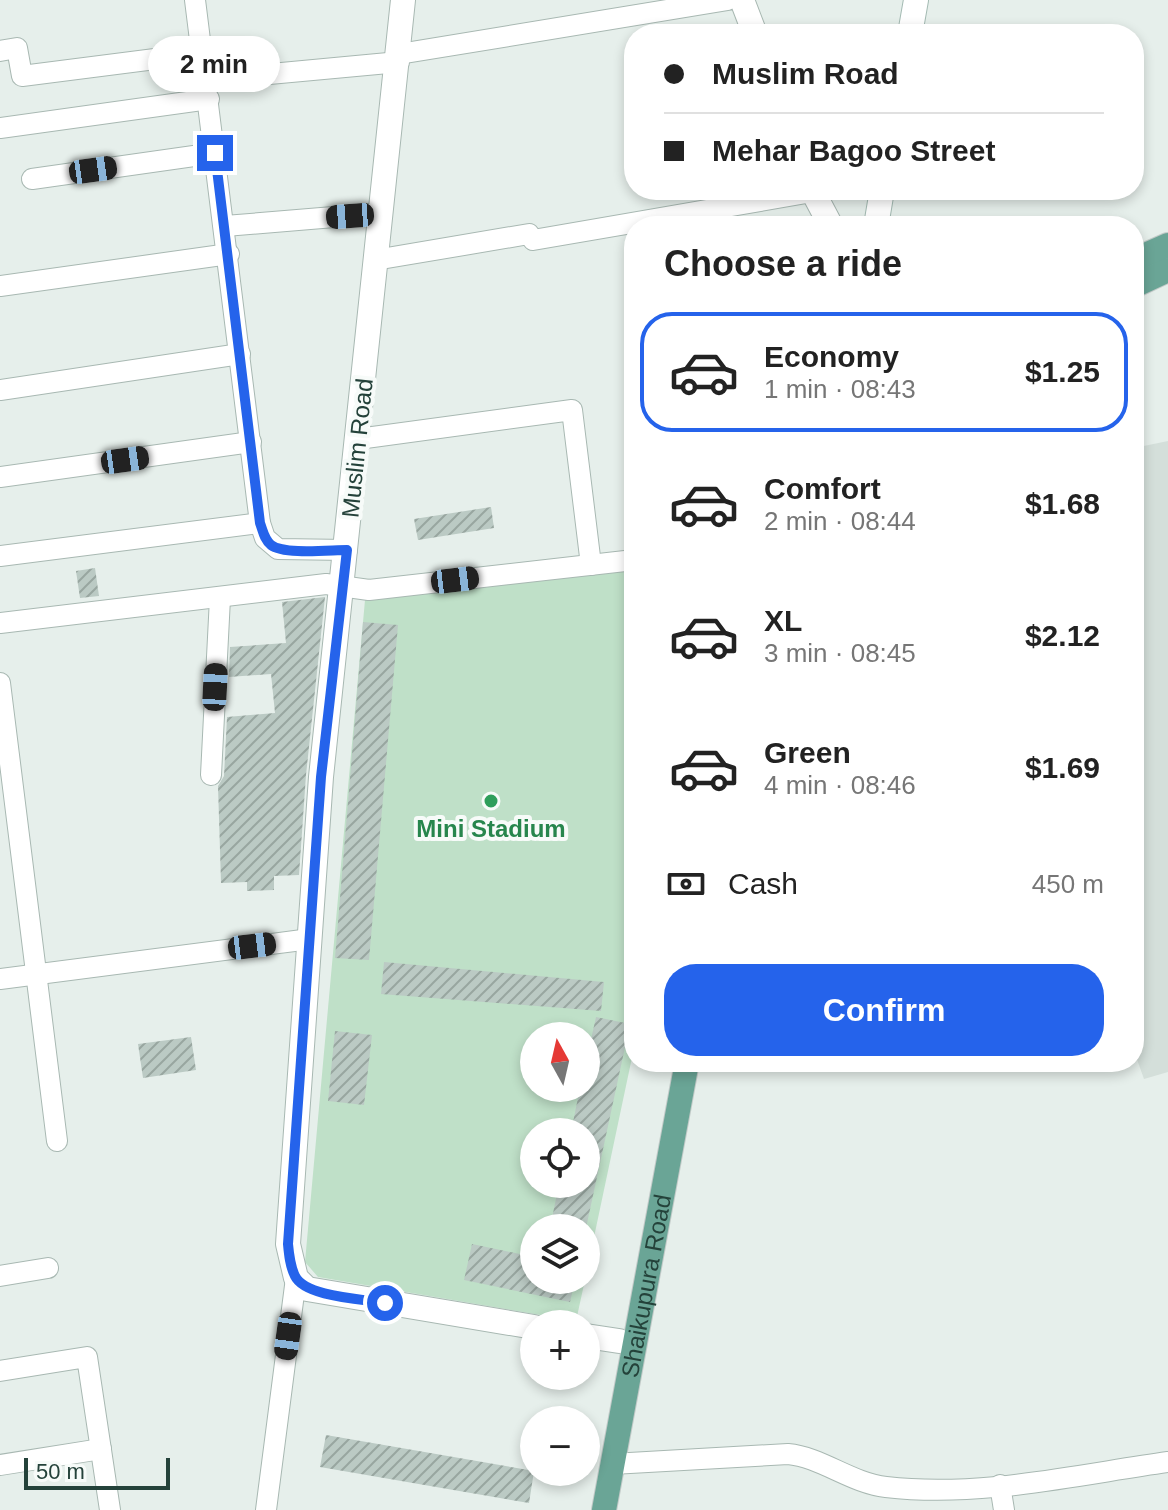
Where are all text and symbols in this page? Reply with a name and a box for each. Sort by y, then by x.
callout: 2 min [149,37,281,93]
text: 2 min [180,49,248,79]
text: Muslim Road [712,57,899,90]
text: Mehar Bagoo Street [712,134,995,167]
route end [197,135,233,171]
car [68,155,118,185]
car [325,202,375,230]
text: Choose a ride [664,243,902,284]
icon: car [668,336,740,408]
text: Economy [764,340,899,373]
text: $1.25 [1025,355,1100,388]
text: 1 min · 08:43 [764,374,916,404]
street label: Muslim Road [336,377,378,519]
car [100,445,150,475]
icon: car [668,468,740,540]
text: Comfort [764,472,881,505]
text: $1.68 [1025,487,1100,520]
text: 2 min · 08:44 [764,506,916,536]
car [430,565,480,595]
icon: car [668,600,740,672]
text: XL [764,604,802,637]
text: $2.12 [1025,619,1100,652]
text: 3 min · 08:45 [764,638,916,668]
car [202,662,228,712]
icon: car [668,732,740,804]
text: Green [764,736,851,769]
text: $1.69 [1025,751,1100,784]
text: 4 min · 08:46 [764,770,916,800]
marker: Mini Stadium [482,792,500,810]
place label: Mini Stadium [416,815,566,842]
icon: cash [664,862,708,906]
text: Cash [728,867,798,900]
text: 450 m [1032,869,1104,899]
car [227,931,277,961]
button: Confirm [664,964,1104,1056]
north arrow [520,1022,600,1102]
map controls [520,1022,600,1486]
button: locate [520,1118,600,1198]
street label: Shaikupura Road [615,1192,676,1380]
button: layers [520,1214,600,1294]
route start [367,1285,403,1321]
button: + [520,1310,600,1390]
car [273,1311,303,1361]
button: − [520,1406,600,1486]
scale bar [24,1454,170,1490]
text: 50 m [36,1459,85,1484]

